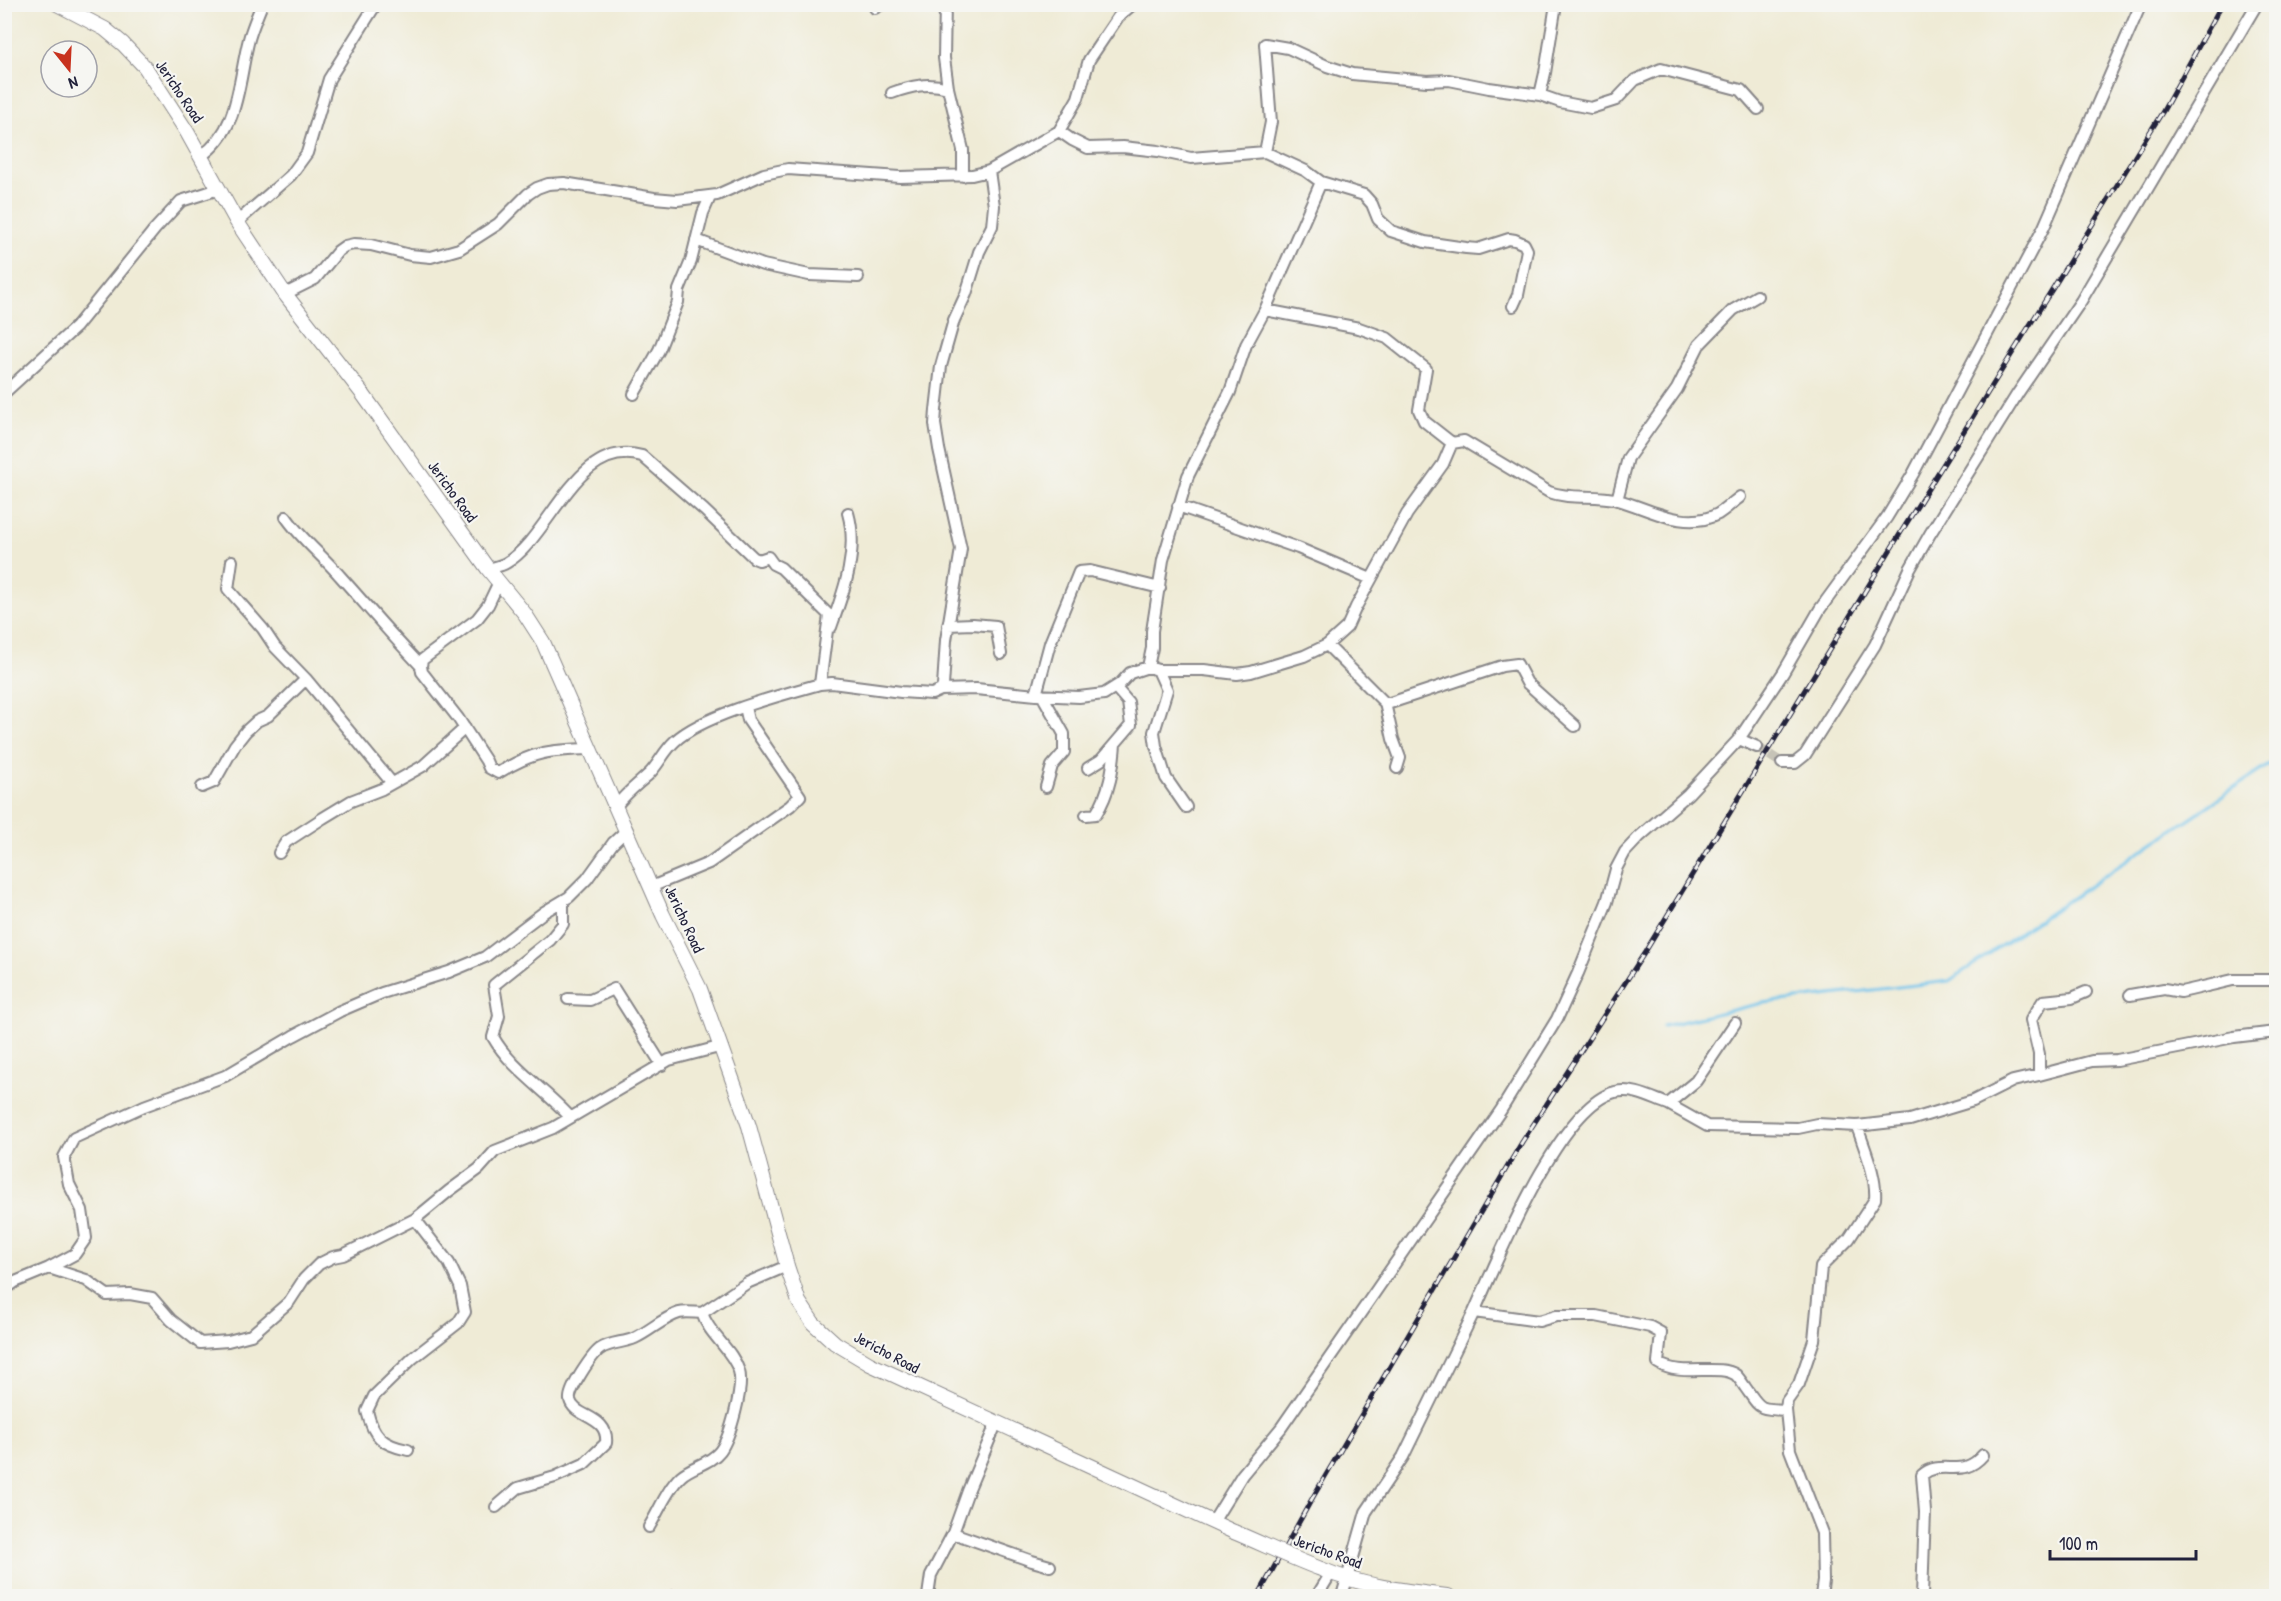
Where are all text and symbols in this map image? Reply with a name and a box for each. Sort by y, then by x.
north arrow [39,39,99,99]
street label: Jericho Road [151,55,209,127]
text: N [66,71,81,95]
street label: Jericho Road [423,456,483,526]
street label: Jericho Road [660,882,710,956]
street label: Jericho Road [850,1326,924,1378]
scale bar [2050,1523,2196,1561]
street label: Jericho Road [1291,1528,1365,1574]
text: 100 m [2059,1531,2098,1556]

